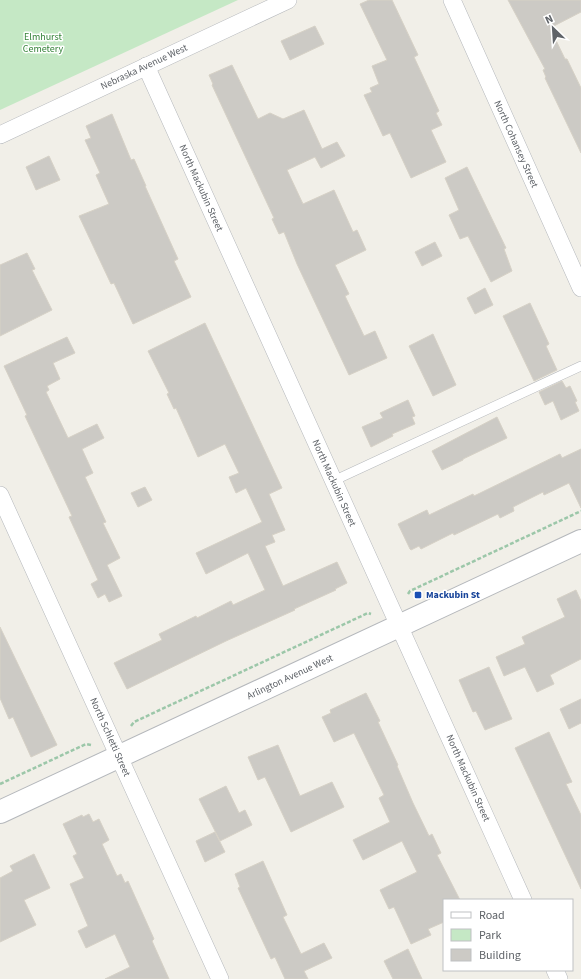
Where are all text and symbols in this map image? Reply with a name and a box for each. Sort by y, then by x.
north arrow [533,8,573,48]
text: N [542,11,555,28]
park label: Elmhurst Cemetery [23,30,64,56]
street label: Nebraska Avenue West [98,40,190,93]
street label: North Cohansey Street [490,98,542,190]
street label: North Mackubin Street [176,142,227,234]
street label: North Mackubin Street [309,437,360,529]
place label: Mackubin St [426,588,480,602]
marker: Mackubin St [413,590,423,600]
street label: Arlington Avenue West [245,651,336,703]
street label: North Schletti Street [86,695,134,779]
street label: North Mackubin Street [443,732,494,824]
legend [443,899,573,971]
text: Road [479,907,505,924]
text: Park [479,927,501,944]
text: Building [479,947,521,964]

